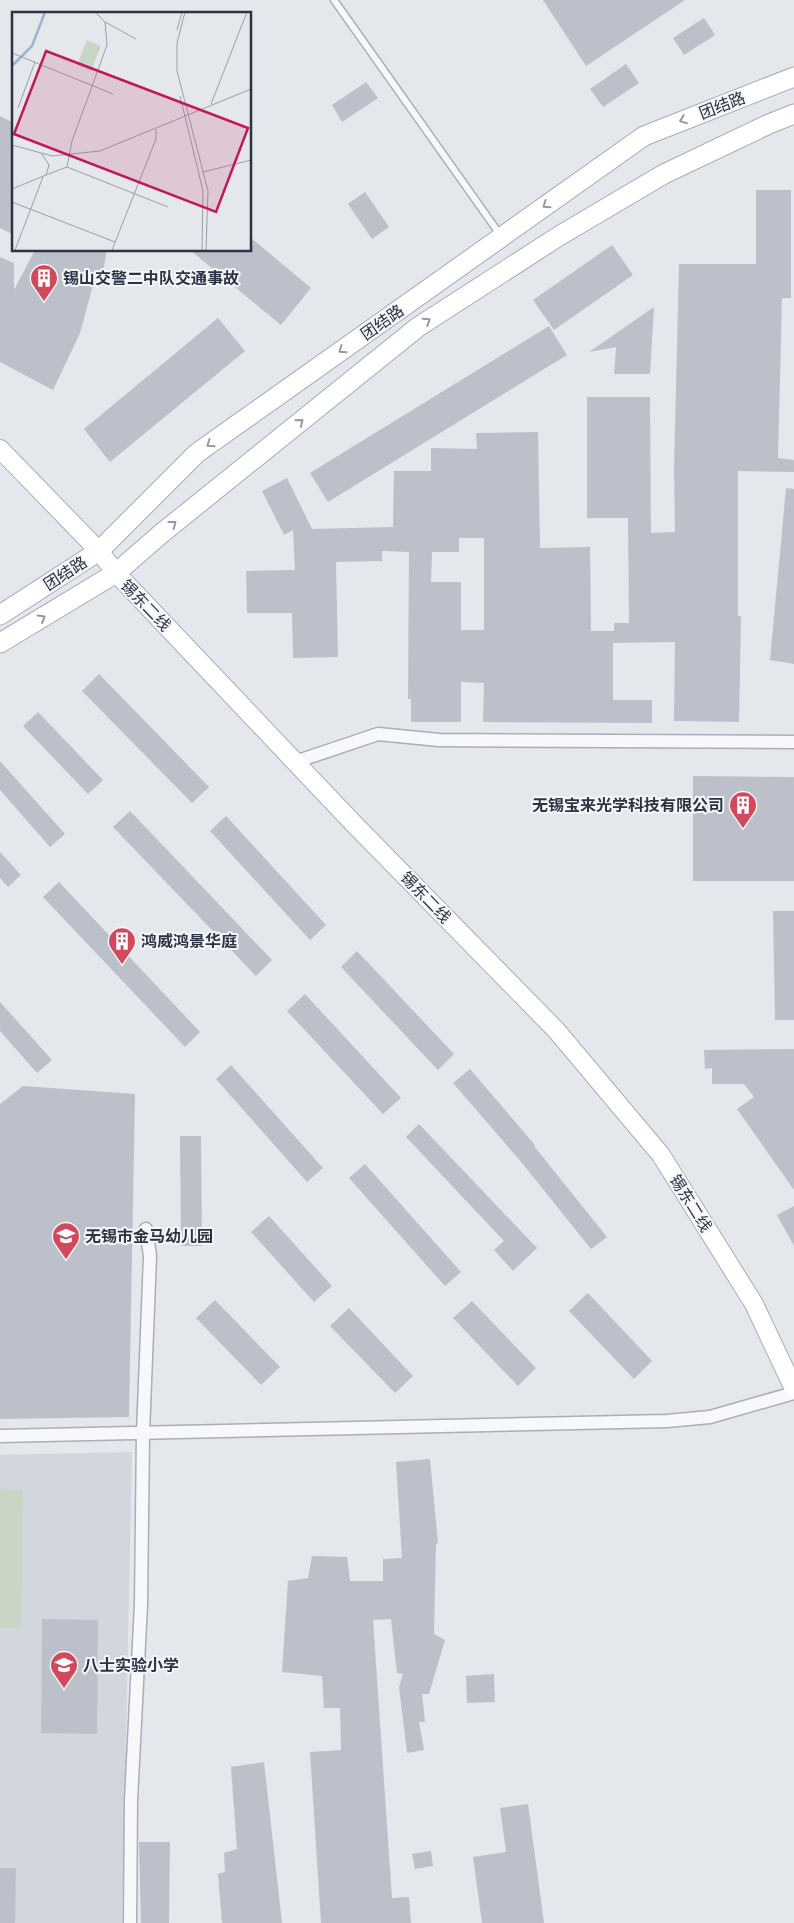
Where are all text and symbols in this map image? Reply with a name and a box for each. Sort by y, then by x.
inset map [12,12,251,251]
street label: 团结路 [697,89,748,124]
one-way arrow [680,115,688,125]
one-way arrow [543,200,552,208]
building icon: 锡山交警二中队交通事故 [29,263,59,302]
place label: 锡山交警二中队交通事故 [63,269,239,289]
street label: 团结路 [358,302,408,345]
one-way arrow [422,318,431,328]
one-way arrow [338,344,348,353]
one-way arrow [294,420,303,428]
one-way arrow [206,438,216,447]
one-way arrow [167,521,176,529]
street label: 团结路 [41,553,91,595]
street label: 锡东二线 [116,576,174,636]
one-way arrow [36,615,45,625]
building icon: 无锡宝来光学科技有限公司 [728,790,758,829]
place label: 无锡宝来光学科技有限公司 [532,797,724,816]
street label: 锡东二线 [396,868,454,928]
building icon: 鸿威鸿景华庭 [107,926,137,965]
place label: 鸿威鸿景华庭 [141,932,237,952]
street label: 锡东二线 [665,1172,715,1236]
school or university icon: 无锡市金马幼儿园 [51,1221,81,1260]
place label: 无锡市金马幼儿园 [85,1227,213,1247]
school or university icon: 八士实验小学 [49,1650,79,1689]
place label: 八士实验小学 [83,1657,179,1676]

